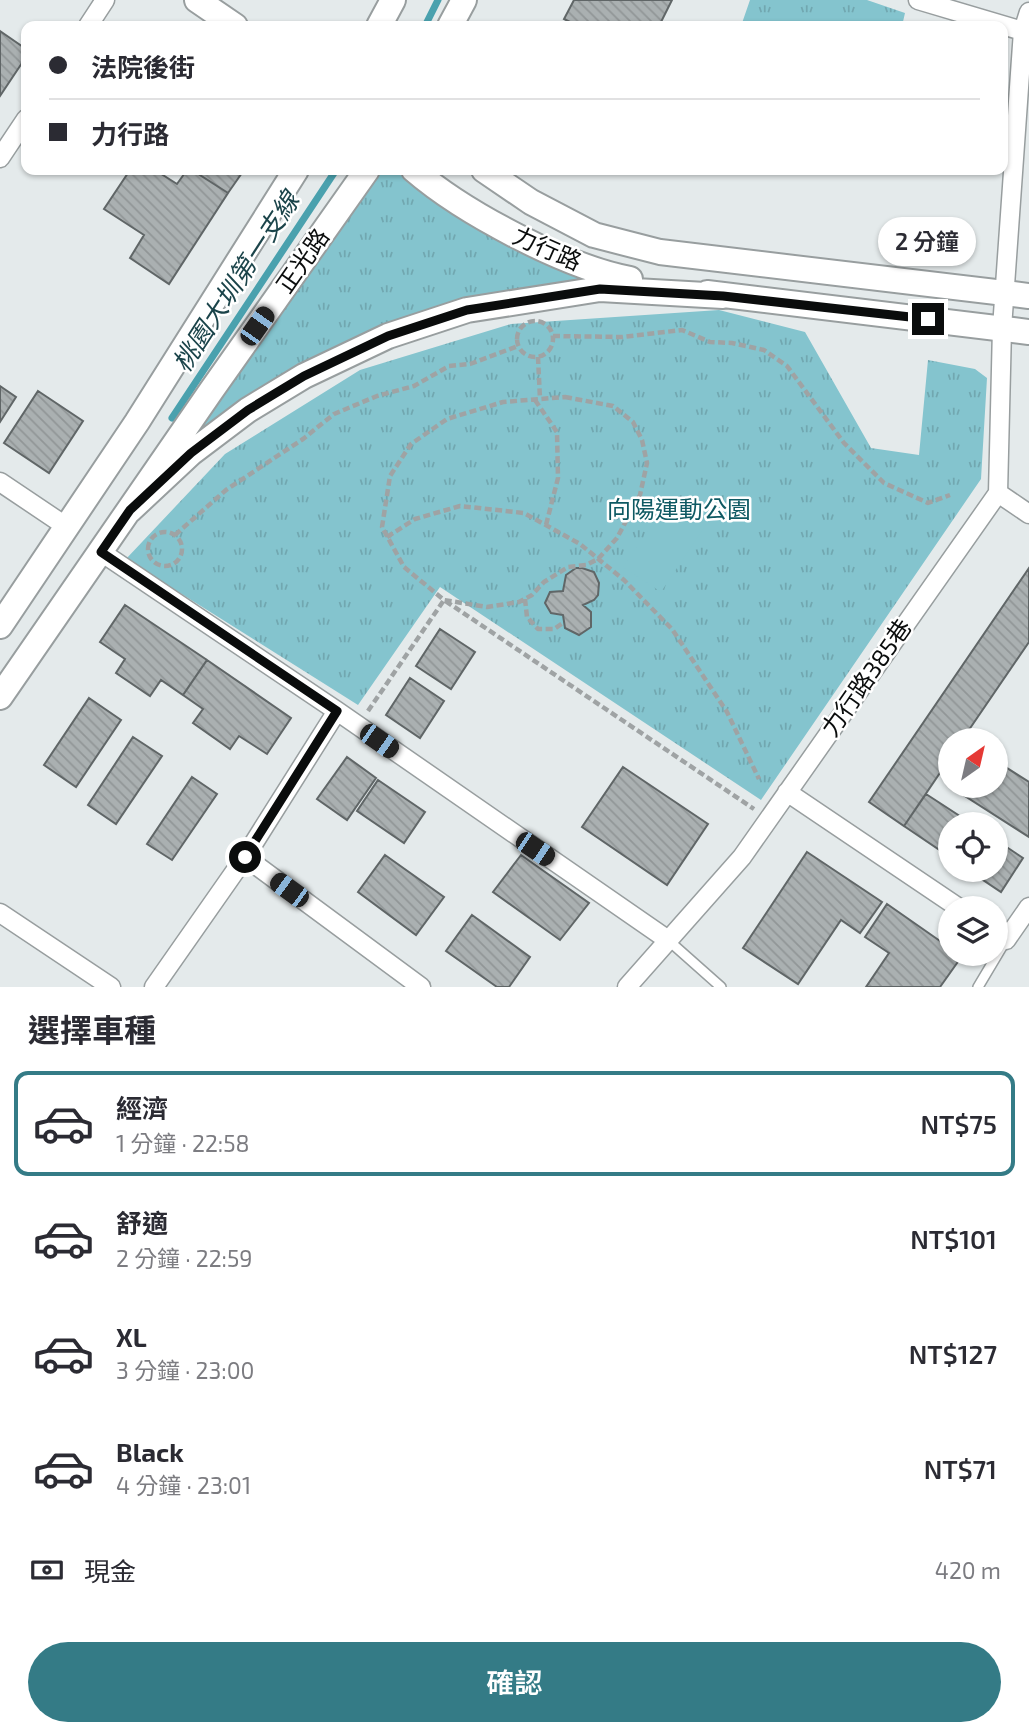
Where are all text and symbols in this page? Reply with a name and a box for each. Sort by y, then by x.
text: 法院後街 [91,51,195,82]
text: 力行路 [91,118,169,149]
water label: 桃園大圳第一支線 [165,183,306,377]
callout: 2 分鐘 [879,218,977,266]
street label: 力行路 [509,220,586,276]
street label: 正光路 [269,222,334,298]
text: 2 分鐘 [895,227,959,255]
car [237,303,278,349]
route end [912,303,944,335]
park label: 向陽運動公園 [607,494,751,523]
street label: 力行路385巷 [815,613,917,741]
car [356,720,403,762]
north arrow [938,728,1008,798]
map controls [938,728,1008,966]
button: locate [938,812,1008,882]
car [512,829,559,869]
route start [229,841,261,873]
car [266,869,313,911]
button: layers [938,896,1008,966]
text: 選擇車種 [28,1010,156,1048]
icon: car [32,1092,95,1155]
text: 經濟 [116,1092,168,1123]
text: NT$75 [920,1108,997,1139]
text: 1 分鐘 · 22:58 [116,1129,250,1157]
icon: car [32,1207,95,1270]
text: 舒適 [116,1207,168,1238]
text: NT$101 [910,1223,997,1254]
text: 2 分鐘 · 22:59 [116,1244,253,1272]
text: XL [116,1321,147,1352]
icon: car [32,1322,95,1385]
text: NT$127 [909,1338,997,1369]
text: 3 分鐘 · 23:00 [116,1356,254,1384]
text: Black [116,1436,184,1467]
icon: car [32,1437,95,1500]
text: NT$71 [924,1453,997,1484]
text: 4 分鐘 · 23:01 [116,1471,251,1499]
icon: cash [28,1551,66,1589]
text: 現金 [84,1555,136,1586]
text: 420 m [935,1556,1001,1584]
button: 確認 [28,1642,1001,1722]

